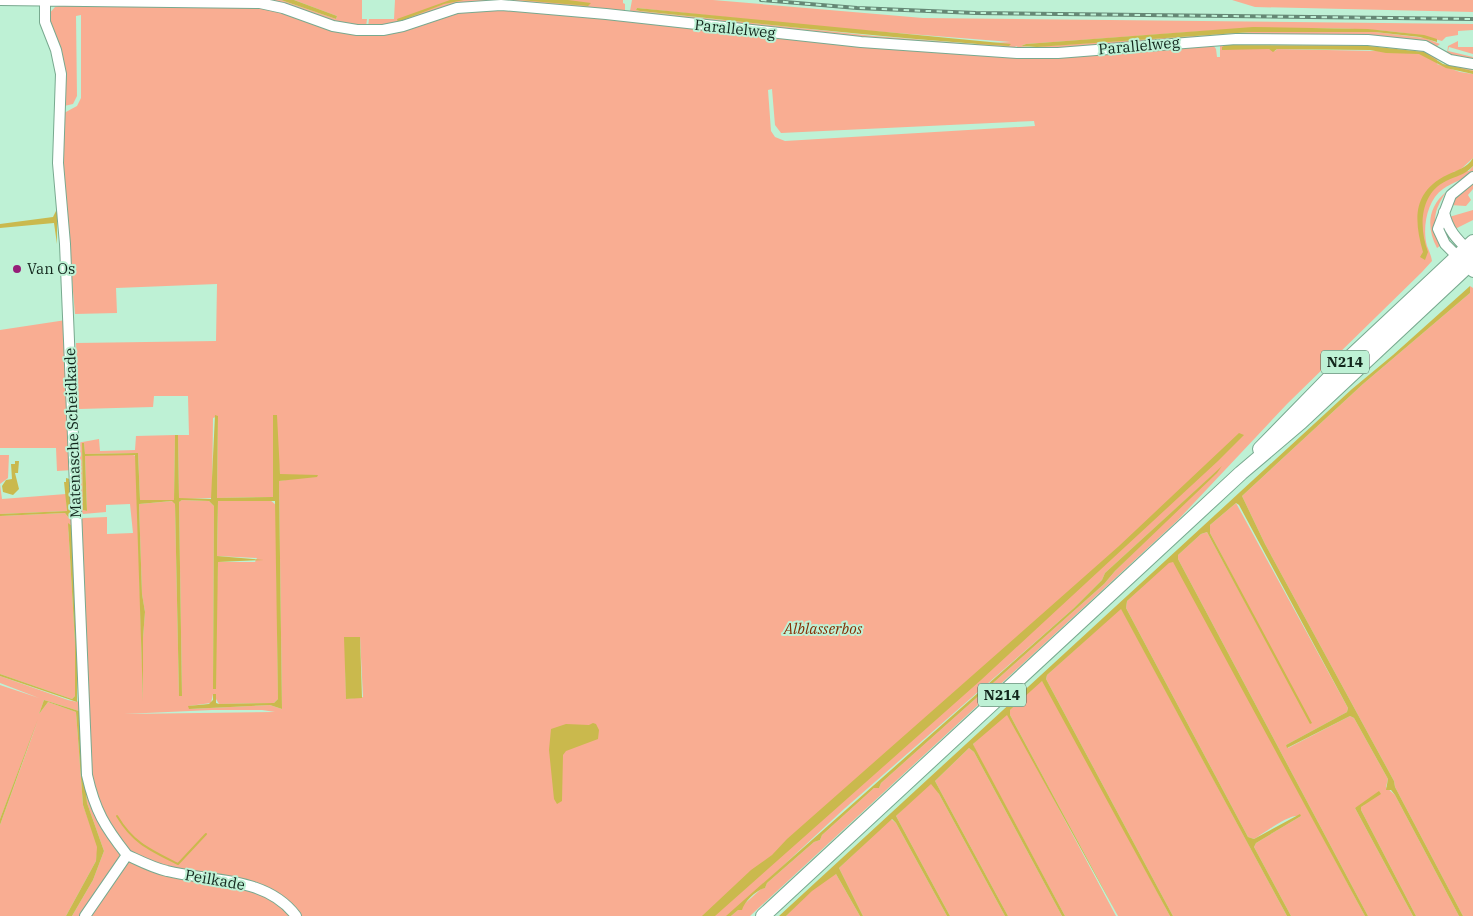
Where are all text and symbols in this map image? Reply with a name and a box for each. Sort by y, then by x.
street label: Parallelweg [694,15,777,42]
street label: Parallelweg [1098,32,1180,59]
place label: Van Os [27,259,75,278]
marker: Van Os [11,263,23,275]
street label: Matenasche Scheidkade [60,348,85,518]
road number: N214 [1321,351,1369,374]
park label: Alblasserbos [783,619,863,638]
road number: N214 [978,684,1026,706]
street label: Peilkade [184,865,247,894]

